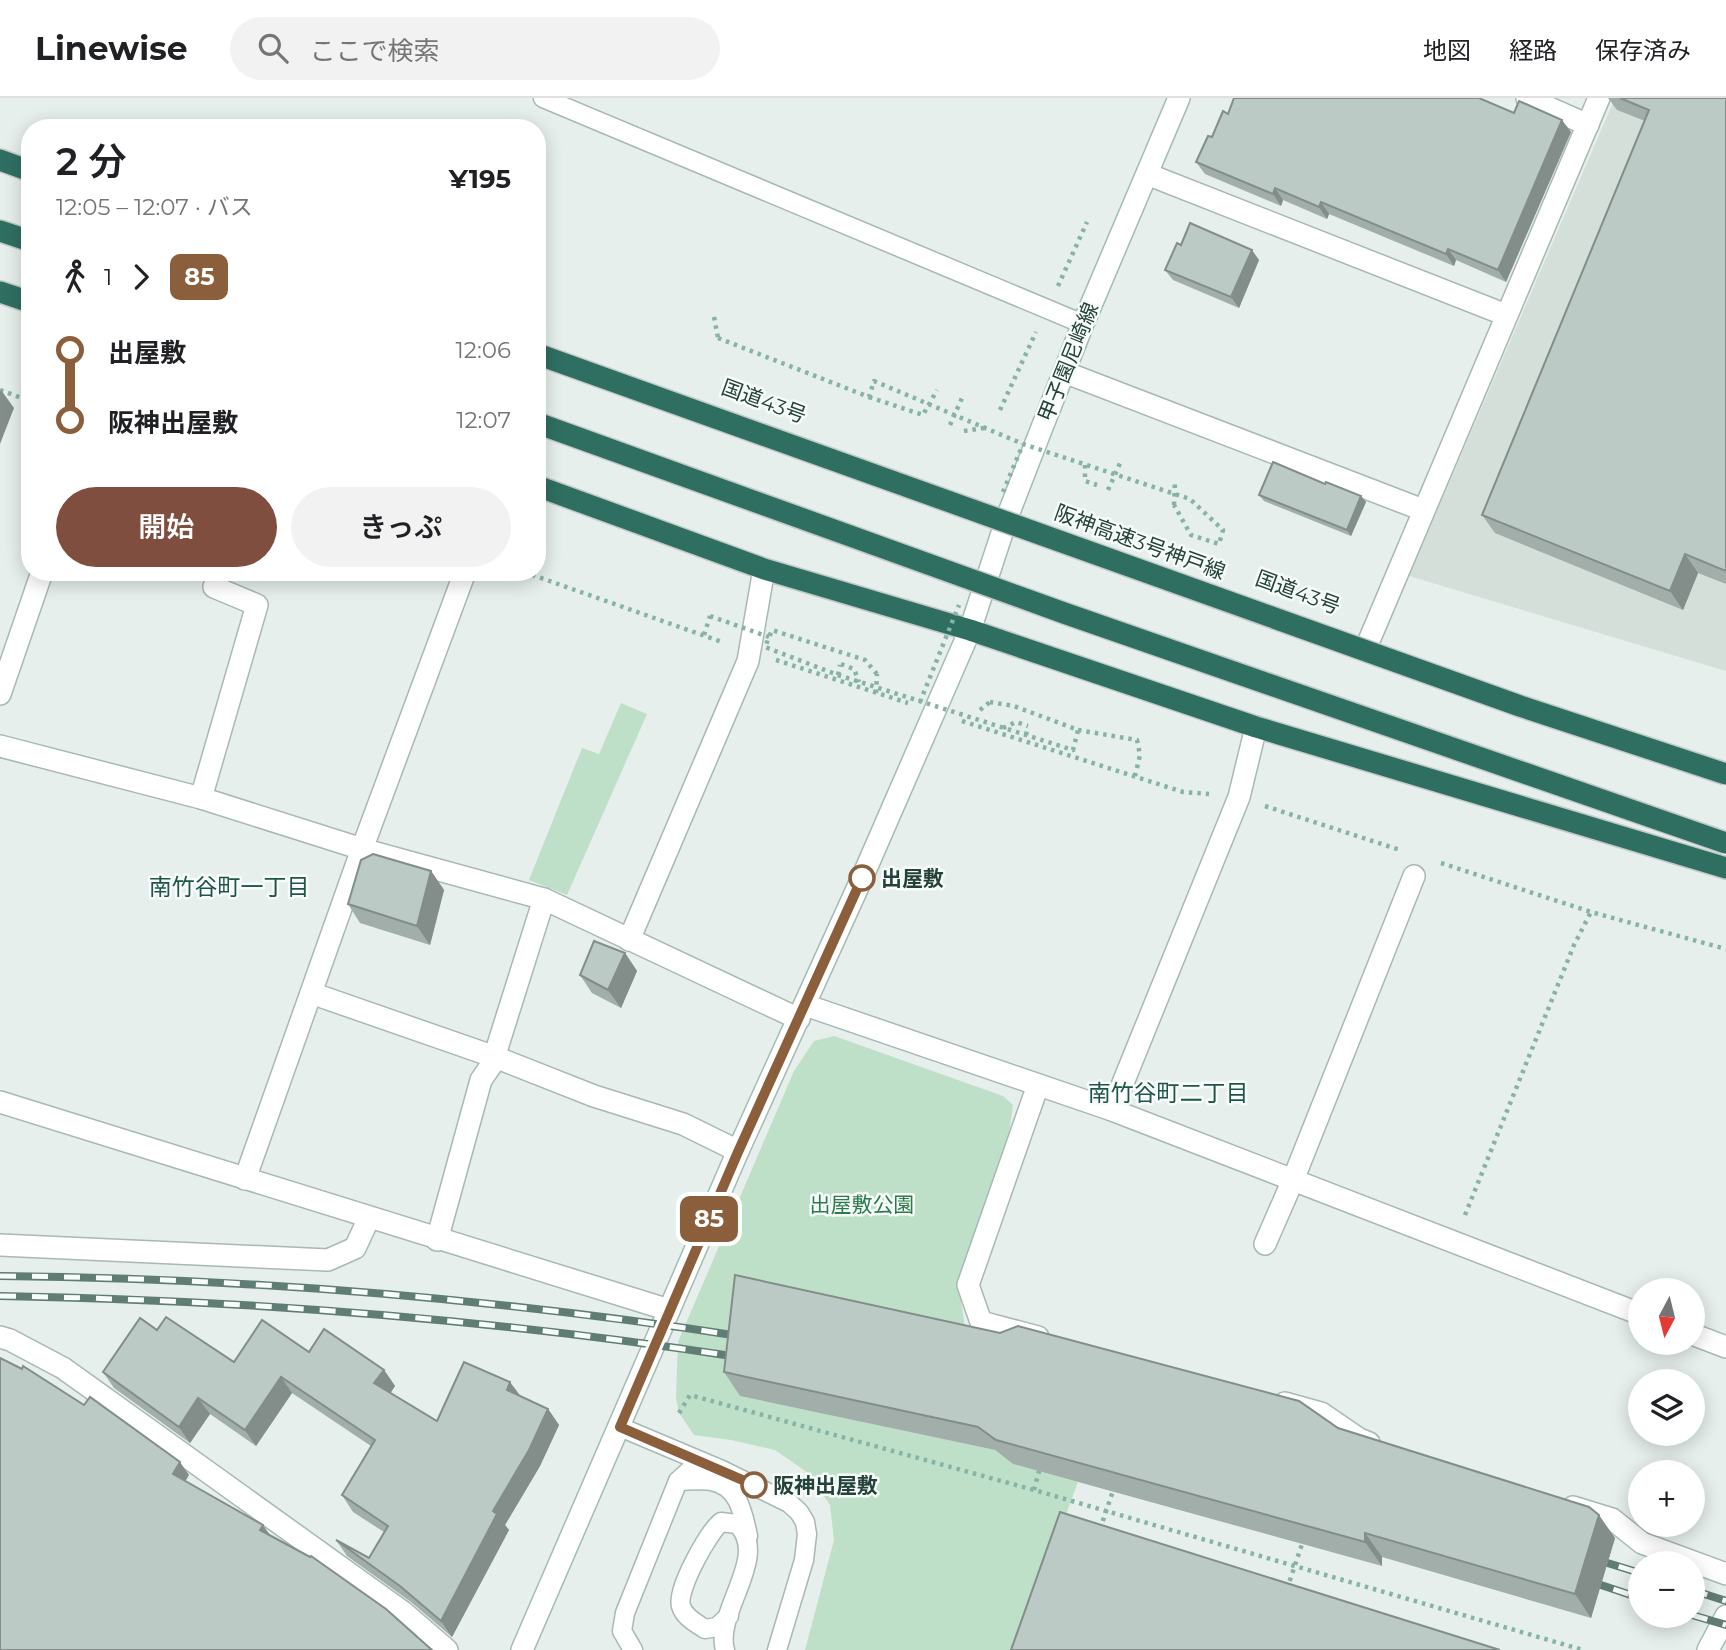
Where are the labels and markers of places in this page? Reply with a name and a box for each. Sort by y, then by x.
marker: 出屋敷 [849,865,875,891]
place label: 出屋敷 [881,866,944,891]
marker: 阪神出屋敷 [741,1472,767,1498]
place label: 阪神出屋敷 [773,1473,878,1498]

